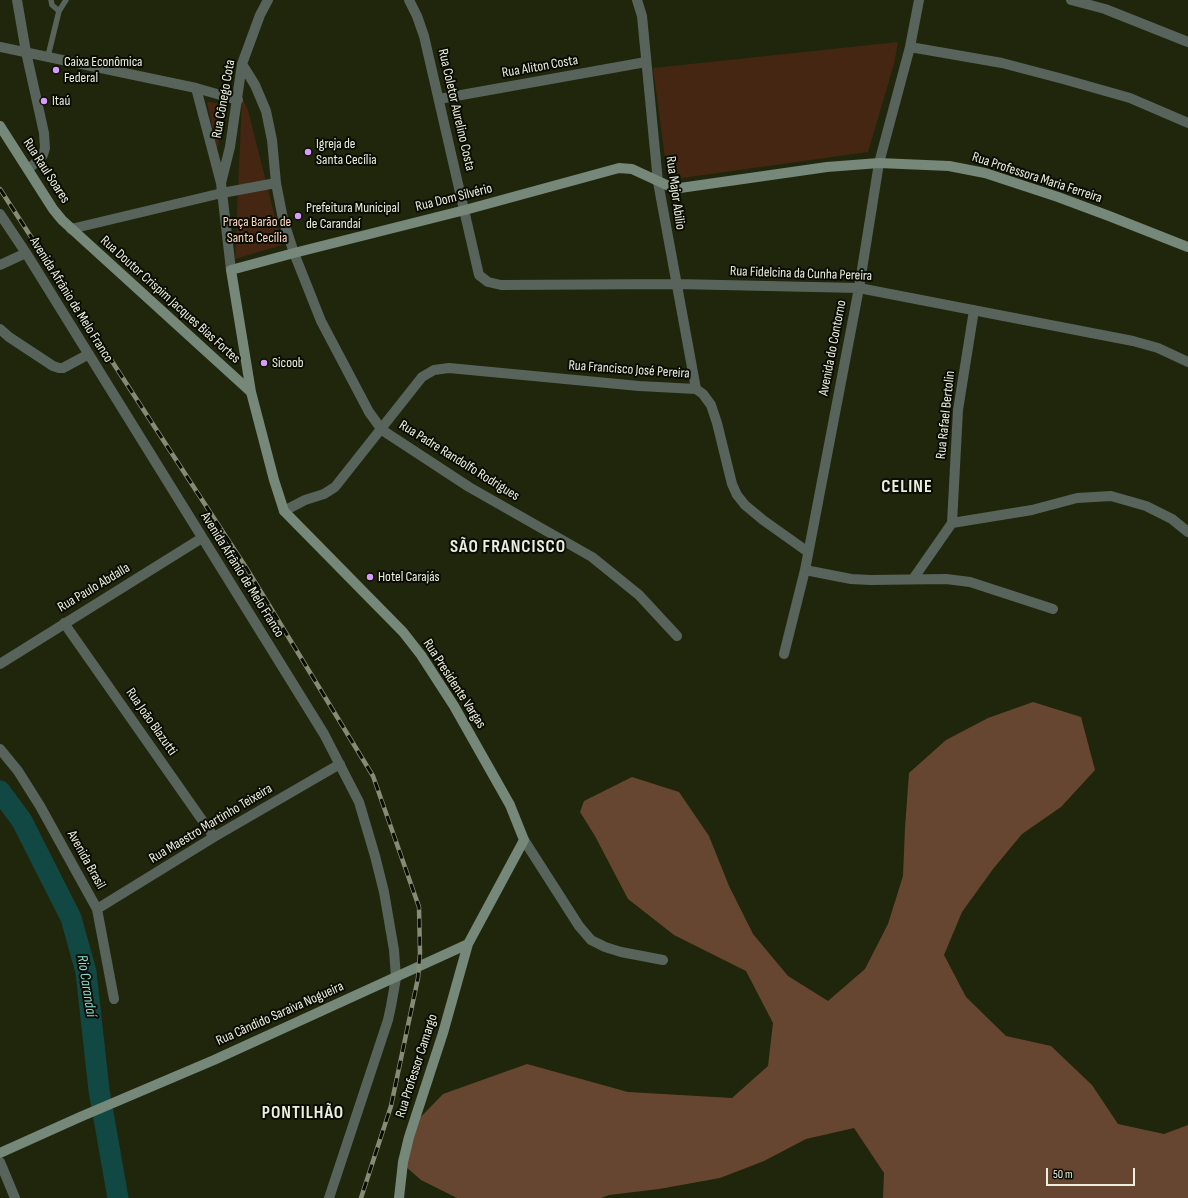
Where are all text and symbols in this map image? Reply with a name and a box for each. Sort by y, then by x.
street label: Rua Coletor Aurelino Costa [434,47,478,173]
street label: Rua Aliton Costa [501,52,579,82]
place label: Caixa Econômica Federal [64,54,143,86]
street label: Rua Cônego Cota [209,58,239,140]
marker: Caixa Econômica Federal [51,65,61,75]
place label: Itaú [52,93,70,109]
marker: Itaú [39,96,49,106]
street label: Rua Raul Soares [19,135,73,207]
place label: Igreja de Santa Cecília [316,136,377,168]
marker: Igreja de Santa Cecília [303,147,313,157]
street label: Rua Professora Maria Ferreira [970,149,1104,207]
street label: Rua Major Abilio [662,155,688,231]
street label: Rua Dom Silvério [414,180,494,216]
place label: Prefeitura Municipal de Carandaí [306,200,400,232]
marker: Prefeitura Municipal de Carandaí [293,211,303,221]
park label: Praça Barão de Santa Cecília [223,214,291,246]
street label: Rua Doutor Crispim Jacques Bias Fortes [97,233,243,367]
street label: Avenida Afrânio de Melo Franco [26,234,116,366]
street label: Rua Fidelcina da Cunha Pereira [730,263,872,285]
street label: Avenida do Contorno [815,299,851,397]
place label: Sicoob [272,355,304,371]
street label: Rua Francisco José Pereira [568,357,690,383]
marker: Sicoob [259,358,269,368]
street label: Rua Rafael Bertolin [933,370,959,460]
street label: Rua Padre Randolfo Rodrigues [396,417,522,505]
district label: CELINE [881,476,933,498]
street label: Avenida Afrânio de Melo Franco [197,509,287,641]
district label: SÃO FRANCISCO [450,536,566,558]
street label: Rua Paulo Abdalla [55,560,133,616]
place label: Hotel Carajás [378,569,440,585]
marker: Hotel Carajás [365,572,375,582]
street label: Rua Presidente Vargas [419,636,489,732]
street label: Rua João Blazutti [122,685,180,759]
street label: Rua Maestro Martinho Teixeira [146,781,276,867]
street label: Avenida Brasil [63,828,109,892]
water label: Rio Carandaí [72,954,100,1018]
street label: Rua Cândido Saraiva Nogueira [214,978,346,1050]
street label: Rua Professor Camargo [392,1012,442,1120]
district label: PONTILHÃO [262,1102,344,1124]
scale bar [1048,1160,1137,1186]
text: 50 m [1053,1167,1073,1182]

